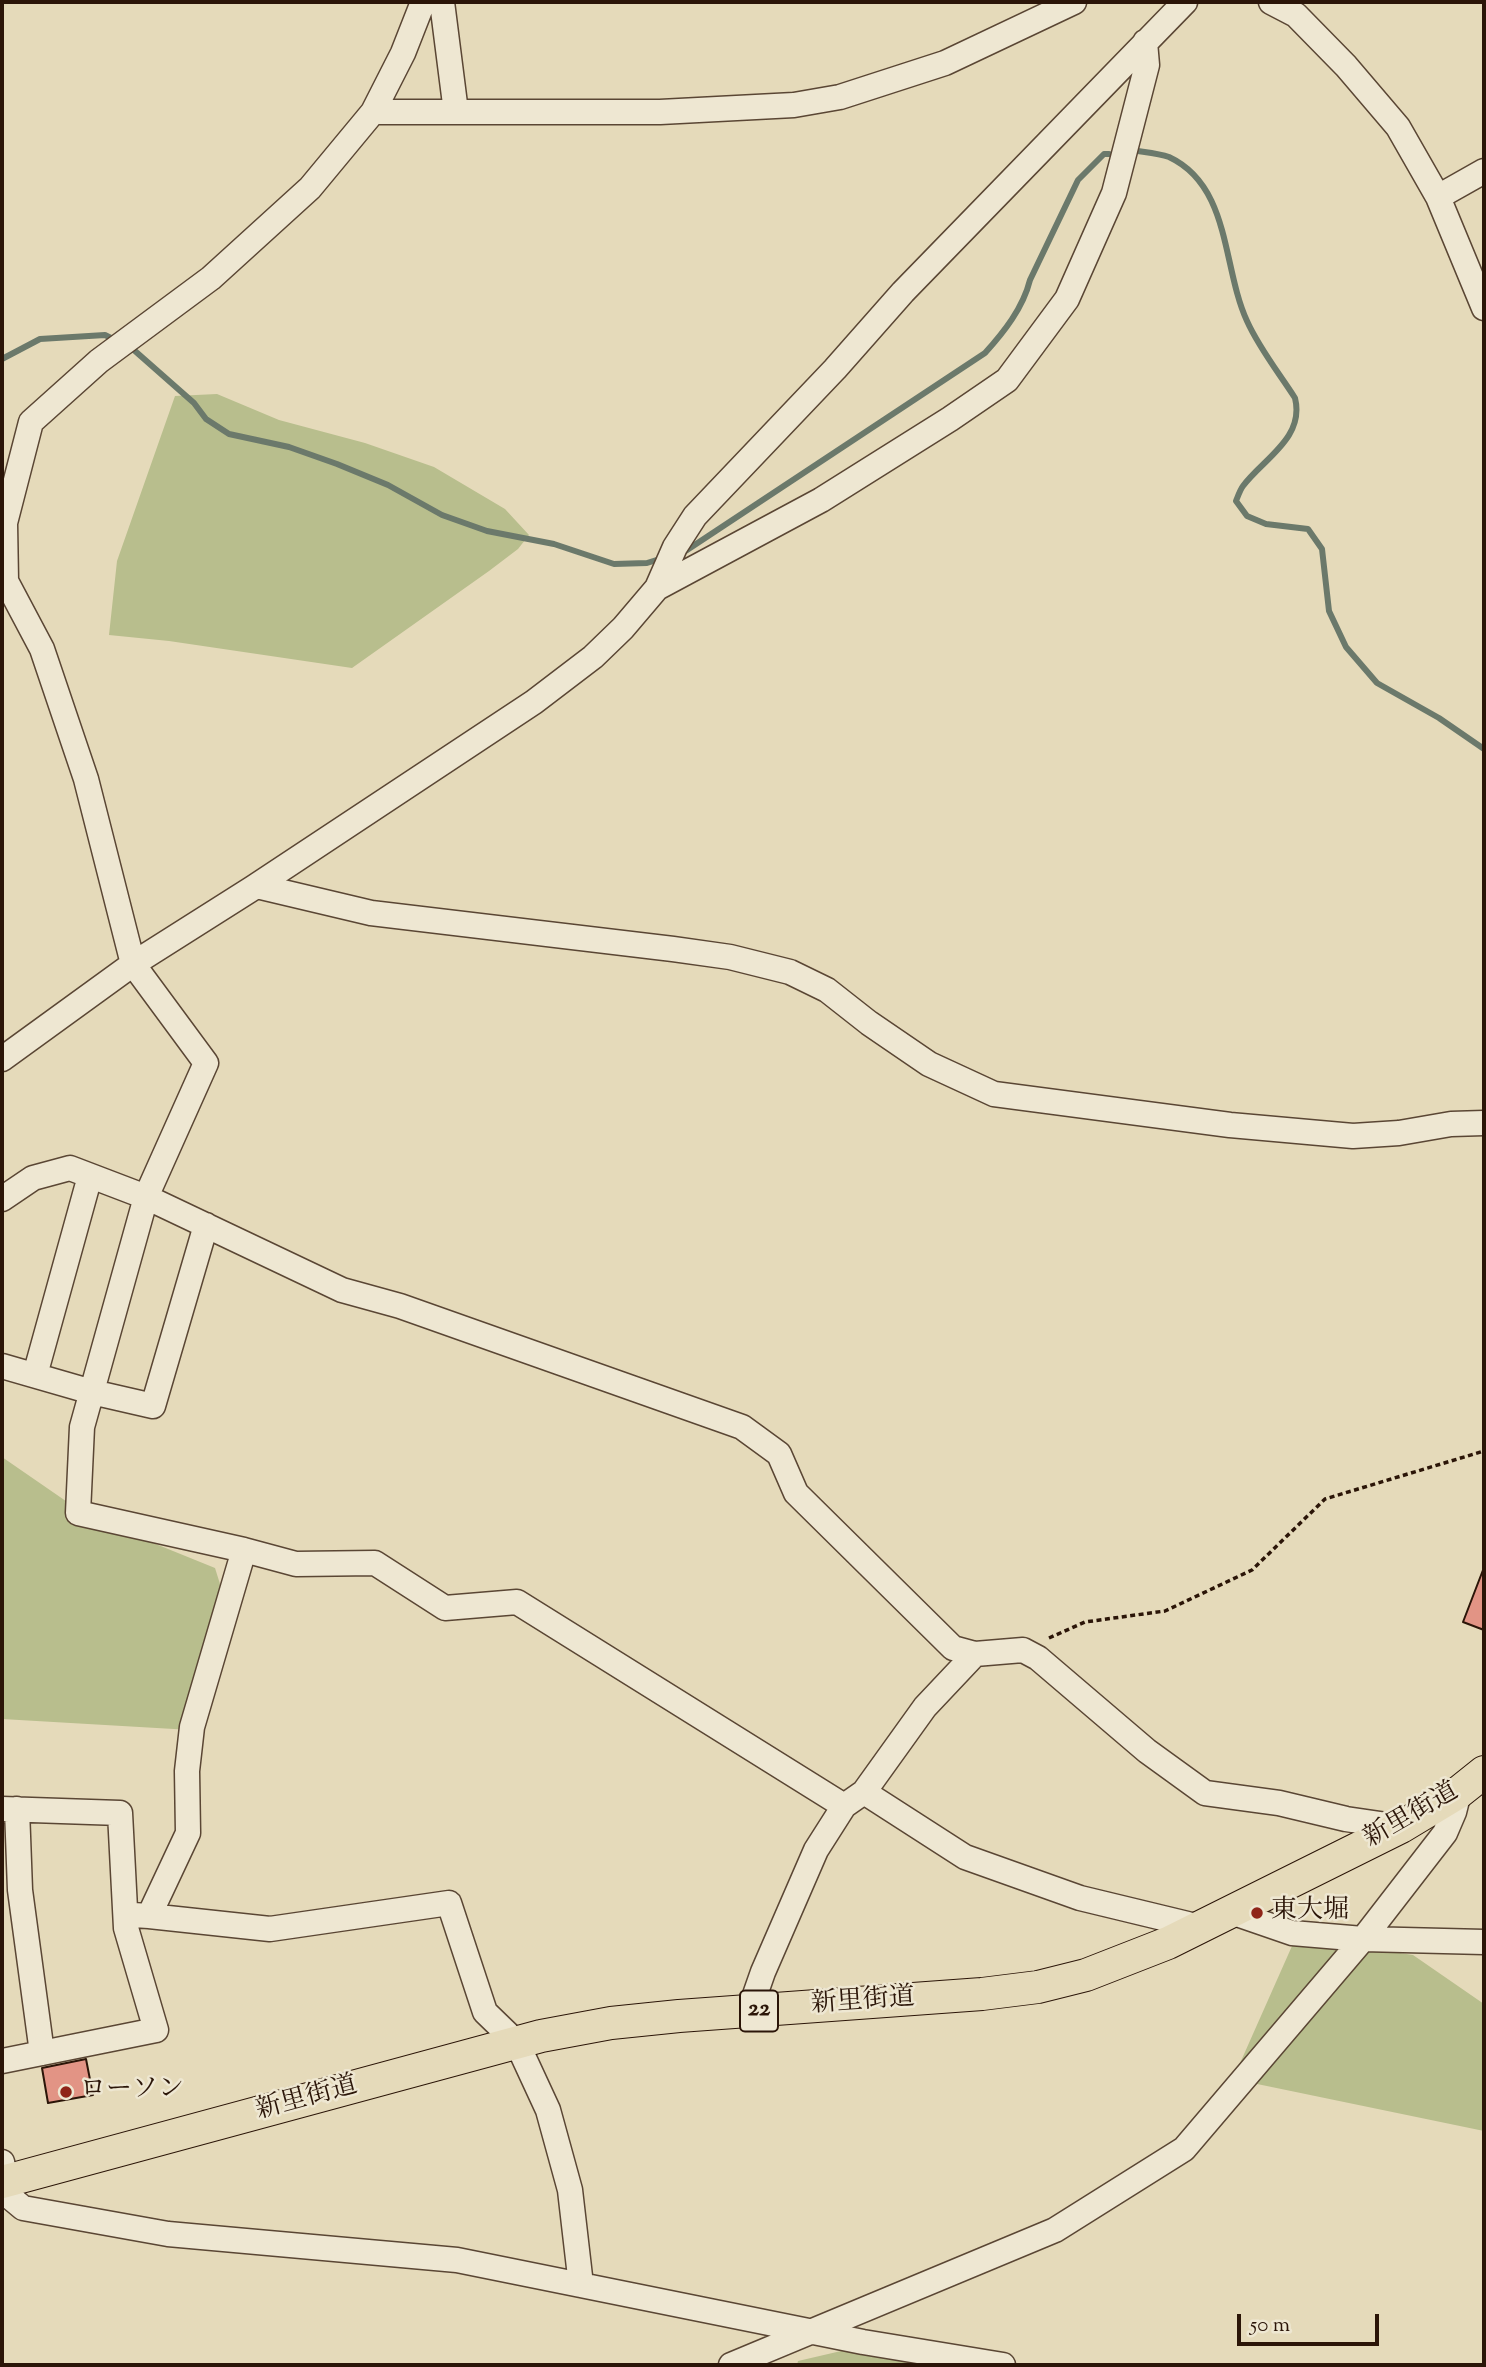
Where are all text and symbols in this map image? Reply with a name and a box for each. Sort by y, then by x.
street label: 新里街道 [1359,1777,1465,1857]
place label: 東大堀 [1271,1897,1349,1929]
marker: 東大堀 [1249,1905,1265,1921]
street label: 新里街道 [810,1984,916,2022]
road number: 22 [740,1990,778,2032]
street label: 新里街道 [253,2071,361,2129]
place label: ローソン [80,2076,184,2108]
marker: ローソン [58,2084,74,2100]
scale bar [1241,2300,1383,2344]
text: 50 m [1250,2311,1290,2341]

